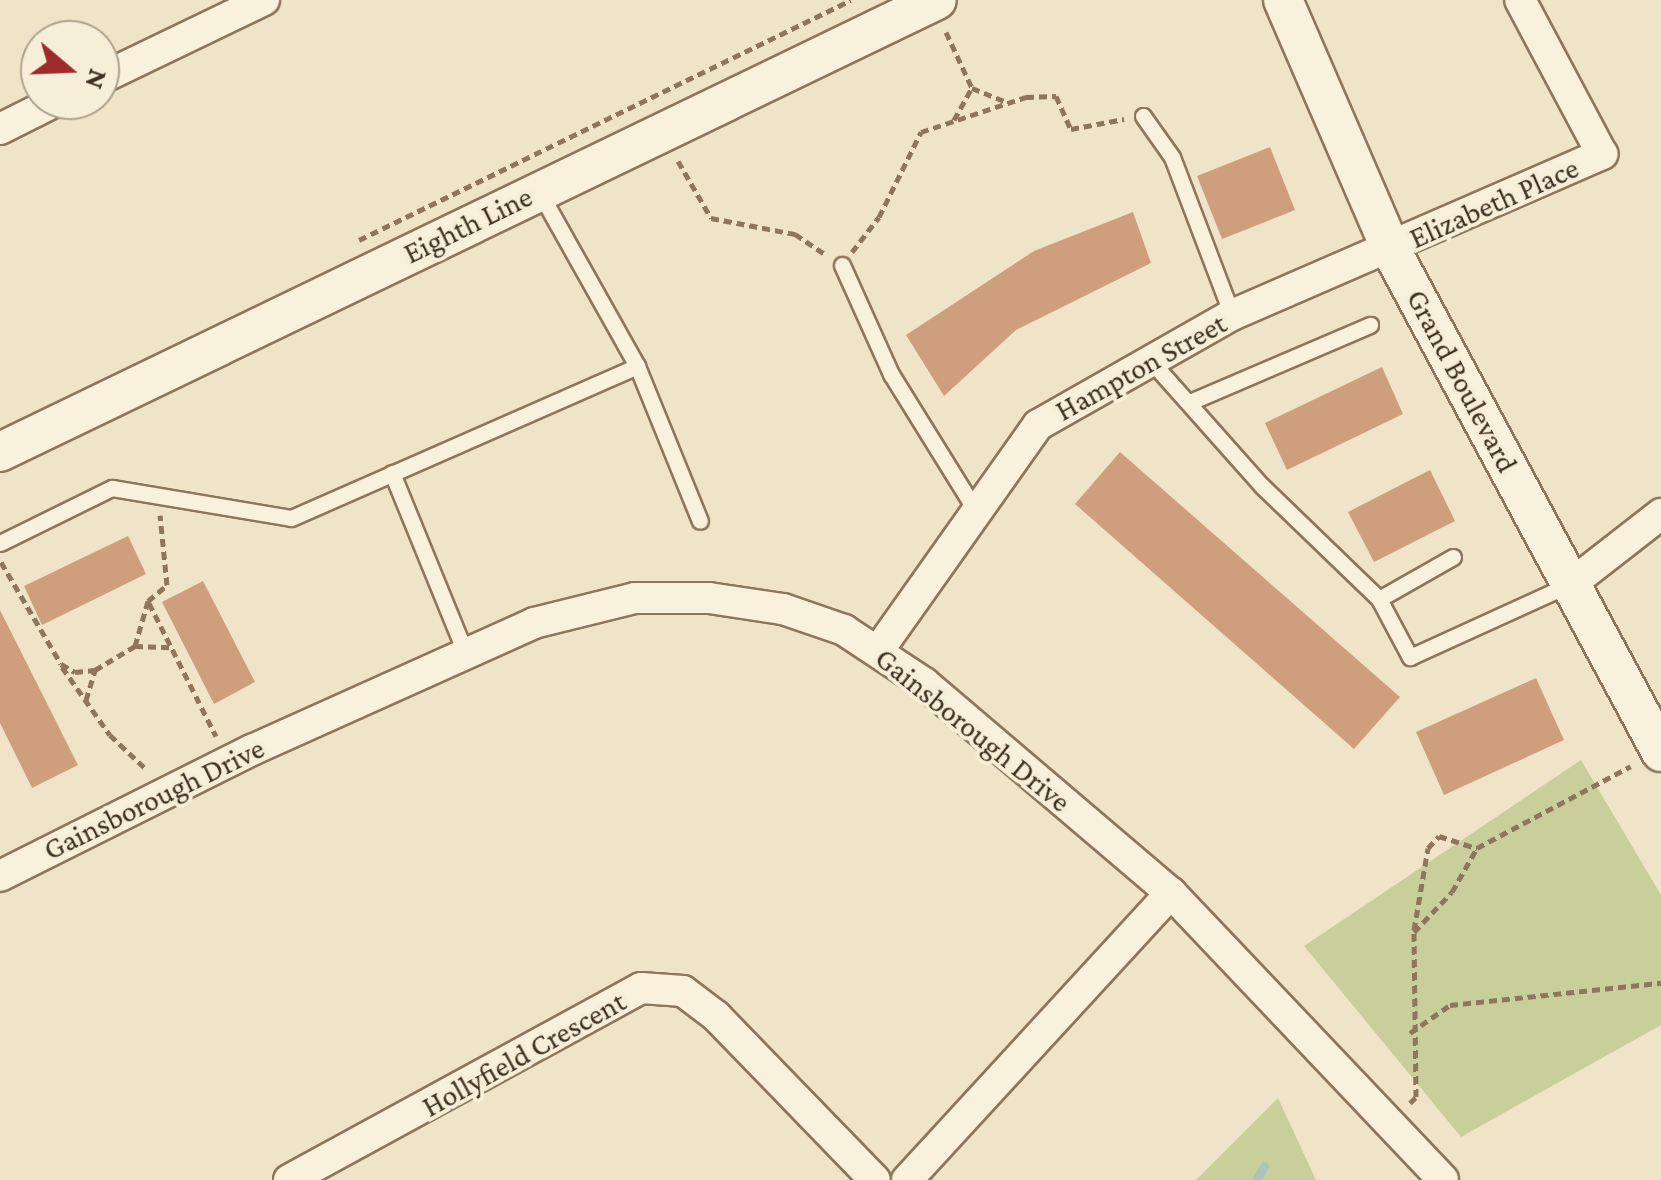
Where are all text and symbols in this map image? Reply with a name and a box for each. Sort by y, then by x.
north arrow [20,20,120,120]
text: N [79,65,115,93]
street label: Elizabeth Place [1404,150,1584,256]
street label: Eighth Line [398,178,538,272]
street label: Grand Boulevard [1399,283,1525,479]
street label: Hampton Street [1049,305,1233,429]
street label: Gainsborough Drive [868,640,1078,820]
street label: Gainsborough Drive [38,730,270,868]
street label: Hollyfield Crescent [416,983,632,1125]

